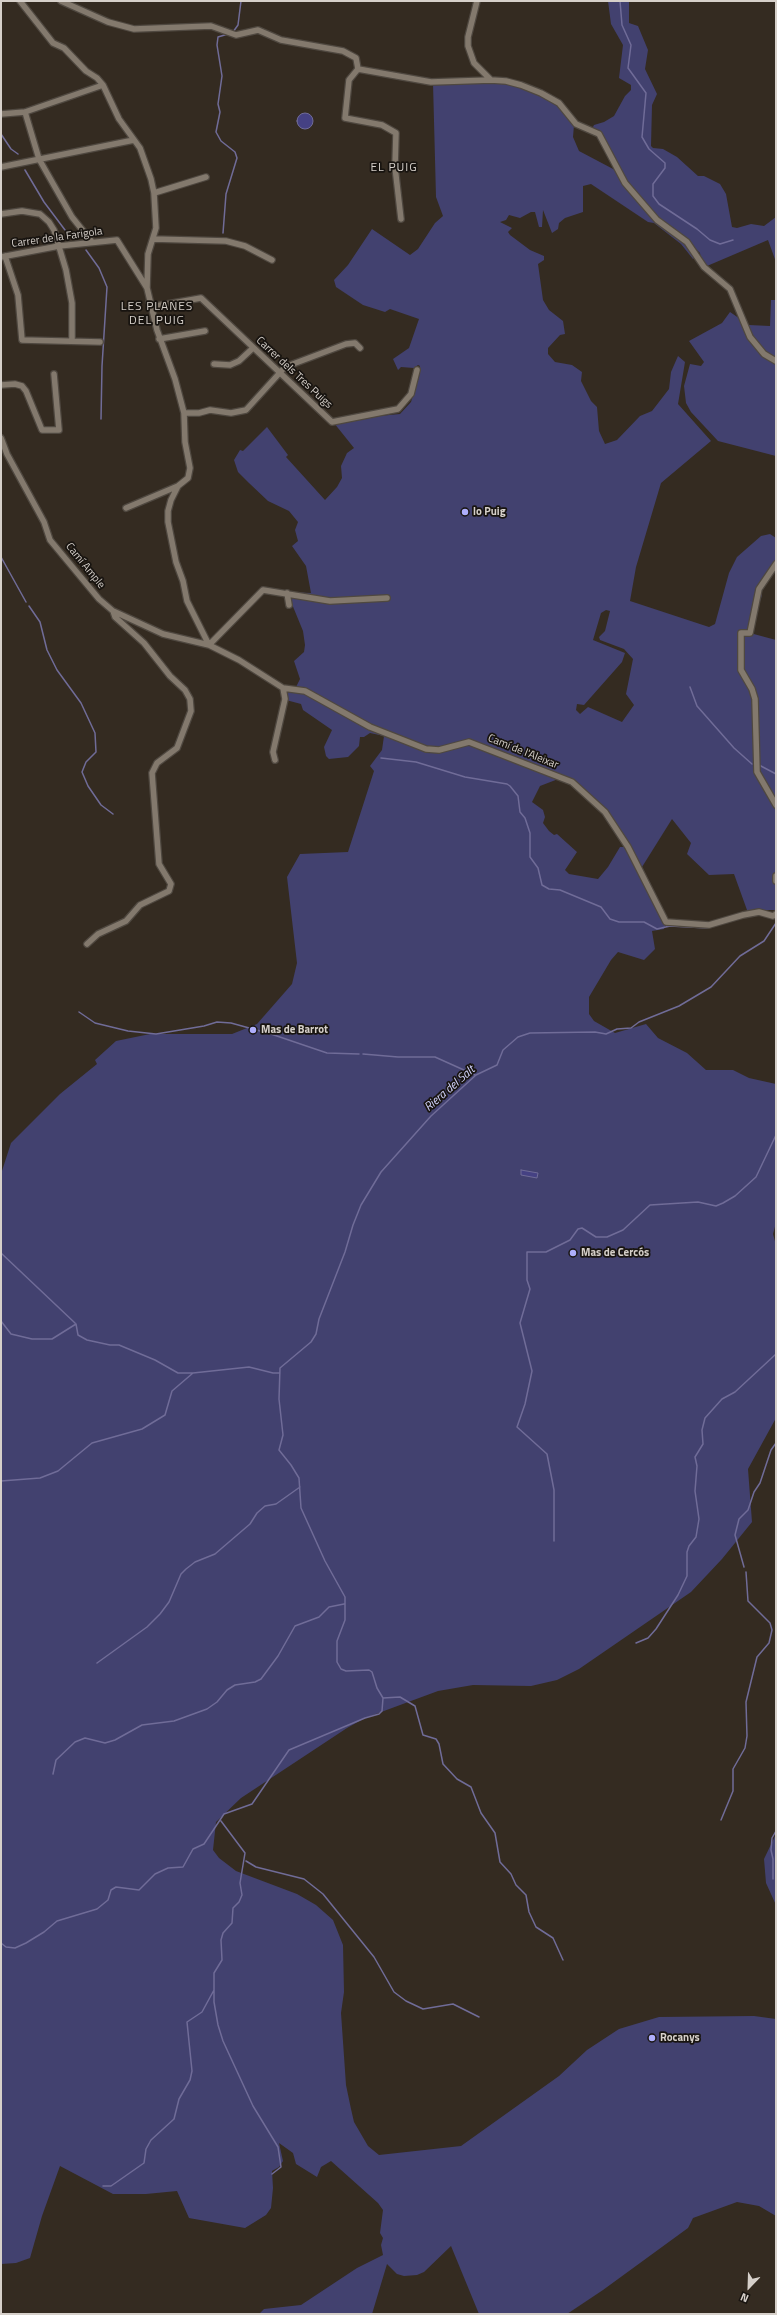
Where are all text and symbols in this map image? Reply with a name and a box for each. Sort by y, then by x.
district label: EL PUIG [370,161,418,175]
street label: Carrer de la Farigola [11,225,103,251]
district label: LES PLANES DEL PUIG [121,300,193,328]
street label: Carrer dels Tres Puigs [253,334,335,412]
place label: lo Puig [473,505,506,519]
marker: lo Puig [460,507,470,517]
street label: Camí Ample [63,540,107,592]
street label: Camí de l'Aleixar [486,732,560,772]
place label: Mas de Barrot [261,1023,328,1037]
marker: Mas de Barrot [248,1025,258,1035]
water label: Riera del Salt [422,1063,478,1115]
place label: Mas de Cercós [581,1246,649,1260]
marker: Mas de Cercós [568,1248,578,1258]
place label: Rocanys [660,2031,700,2045]
marker: Rocanys [647,2033,657,2043]
north arrow [729,2267,769,2307]
text: N [738,2289,751,2307]

